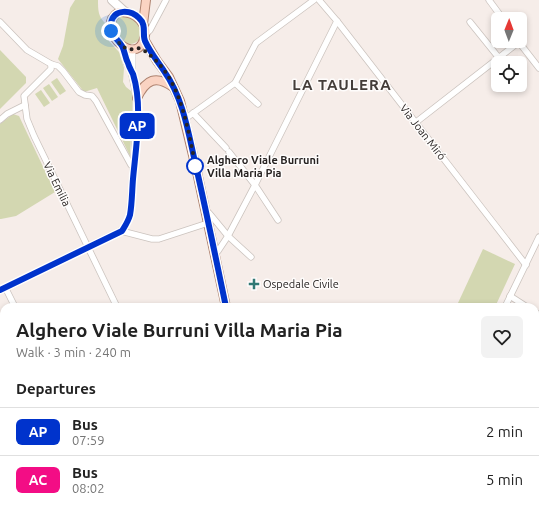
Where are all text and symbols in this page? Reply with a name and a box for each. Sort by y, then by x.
north arrow [491,12,527,48]
map controls [491,12,527,92]
your location [101,21,121,41]
button: locate [491,56,527,92]
district label: LA TAULERA [292,76,392,93]
street label: Via Joan Miró [398,102,448,162]
line badge: AP [119,113,155,139]
text: AP [128,118,146,134]
place label: Alghero Viale Burruni Villa Maria Pia [207,154,319,179]
marker: Alghero Viale Burruni Villa Maria Pia [186,157,204,175]
street label: Via Emilia [41,160,73,208]
marker: Ospedale Civile [248,278,260,290]
place label: Ospedale Civile [263,278,339,290]
button: heart [481,316,523,358]
text: Alghero Viale Burruni Villa Maria Pia [16,319,343,341]
text: Walk · 3 min · 240 m [16,345,131,359]
text: Departures [16,380,96,397]
text: Bus [72,416,98,433]
text: 2 min [486,423,523,440]
text: AP [29,424,47,440]
text: 07:59 [72,433,105,447]
text: Bus [72,464,98,481]
text: 5 min [486,471,523,488]
text: AC [29,472,47,488]
text: 08:02 [72,481,105,495]

